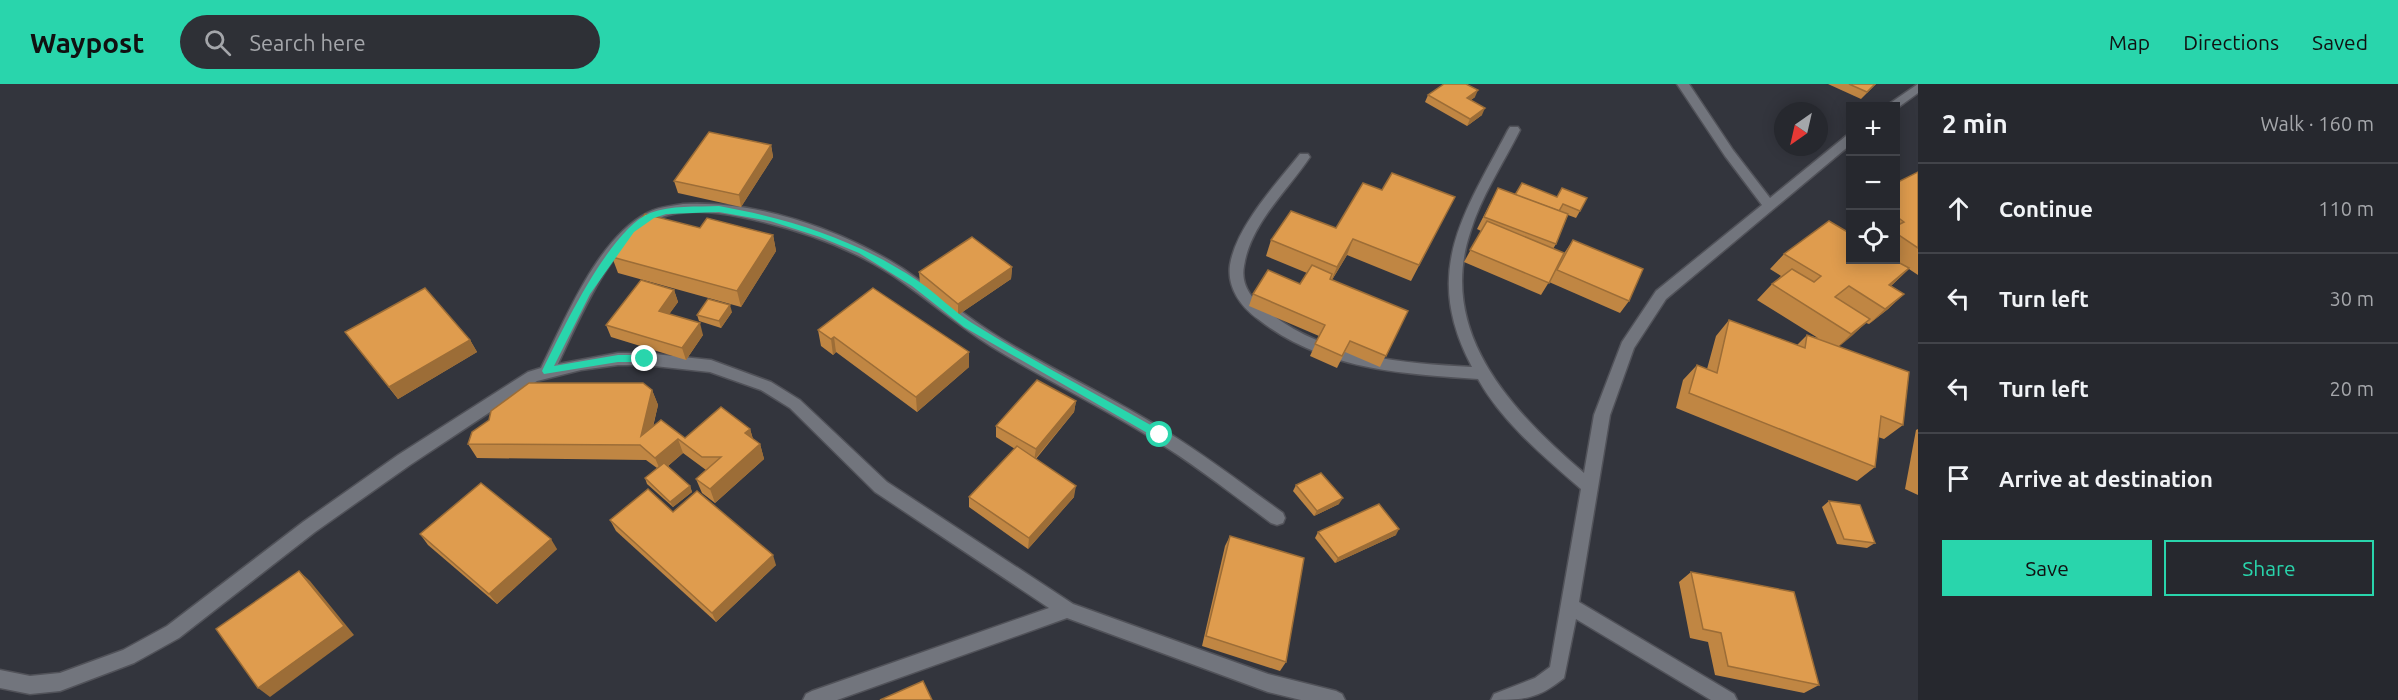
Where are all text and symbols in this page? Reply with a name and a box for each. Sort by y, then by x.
search box [180,15,600,69]
icon: search [201,26,234,59]
text: Waypost [30,27,144,58]
text: Search here [249,30,366,55]
text: Map [2109,30,2150,54]
text: Directions [2183,30,2279,54]
text: Saved [2312,30,2368,54]
north arrow [1774,102,1828,156]
map controls [1846,102,1900,264]
button: + [1846,102,1900,156]
text: 2 min [1942,109,2008,138]
text: Walk · 160 m [2261,112,2374,135]
button: − [1846,156,1900,210]
icon: ahead [1942,192,1975,225]
text: Continue [1999,196,2093,221]
text: 110 m [2318,197,2374,220]
button: locate [1846,210,1900,264]
icon: left [1942,282,1975,315]
text: Turn left [1999,286,2089,311]
text: 30 m [2330,287,2374,310]
route end [631,345,657,371]
icon: left [1942,372,1975,405]
text: Turn left [1999,376,2089,401]
text: 20 m [2330,377,2374,400]
route start [1146,421,1172,447]
icon: arrive [1942,462,1975,495]
text: Arrive at destination [1999,466,2213,491]
button: Save [1942,540,2152,596]
button: Share [2164,540,2374,596]

